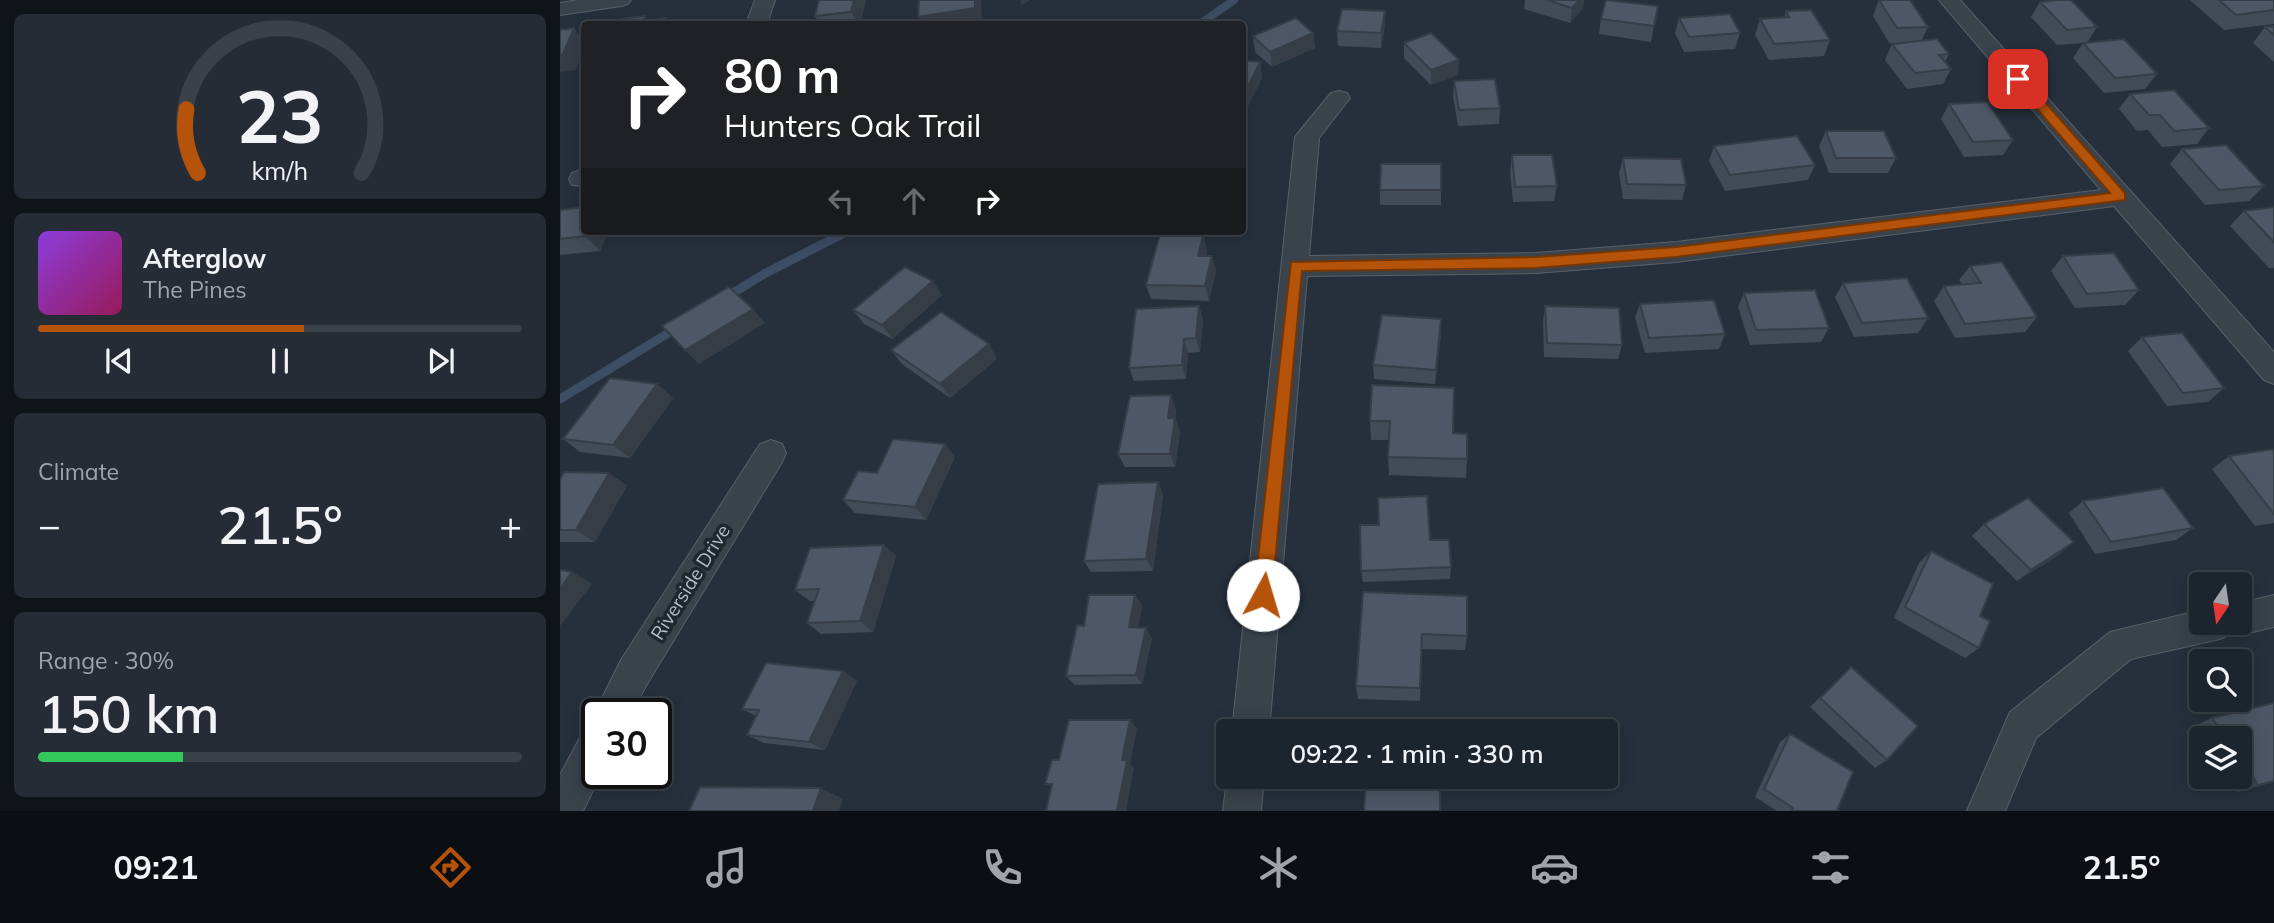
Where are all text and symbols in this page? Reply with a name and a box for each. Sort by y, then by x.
text: 80 m [724,44,840,105]
icon: right [609,49,700,140]
pin [1988,49,2048,109]
icon: arrive [1999,60,2037,98]
text: 23 [236,70,324,161]
text: Hunters Oak Trail [724,105,981,145]
text: km/h [252,154,308,185]
icon: left [822,182,860,220]
icon: ahead [895,182,933,220]
icon: right [968,182,1006,220]
text: Afterglow [143,242,266,275]
text: The Pines [143,275,247,304]
icon: previous [100,342,138,380]
icon: pause [261,342,299,380]
icon: next [422,342,460,380]
text: Climate [38,457,119,486]
text: 21.5° [217,492,343,557]
text: − [38,501,61,549]
text: + [499,501,522,549]
street label: Riverside Drive [645,520,735,644]
position arrow [1226,558,1300,632]
north arrow [2189,572,2252,635]
map controls [2189,572,2252,789]
text: Range · 30% [38,646,174,675]
button: search [2189,649,2252,712]
text: 150 km [38,681,219,746]
speed limit sign: 30 [581,698,672,789]
button: layers [2189,726,2252,789]
text: 09:22 · 1 min · 330 m [1290,737,1544,770]
icon: directions [426,843,475,892]
icon: music [702,843,751,892]
icon: phone [978,843,1027,892]
icon: climate [1254,843,1303,892]
icon: car [1530,843,1579,892]
icon: filters [1806,843,1855,892]
text: 09:21 [114,847,198,887]
text: 21.5° [2083,847,2160,887]

